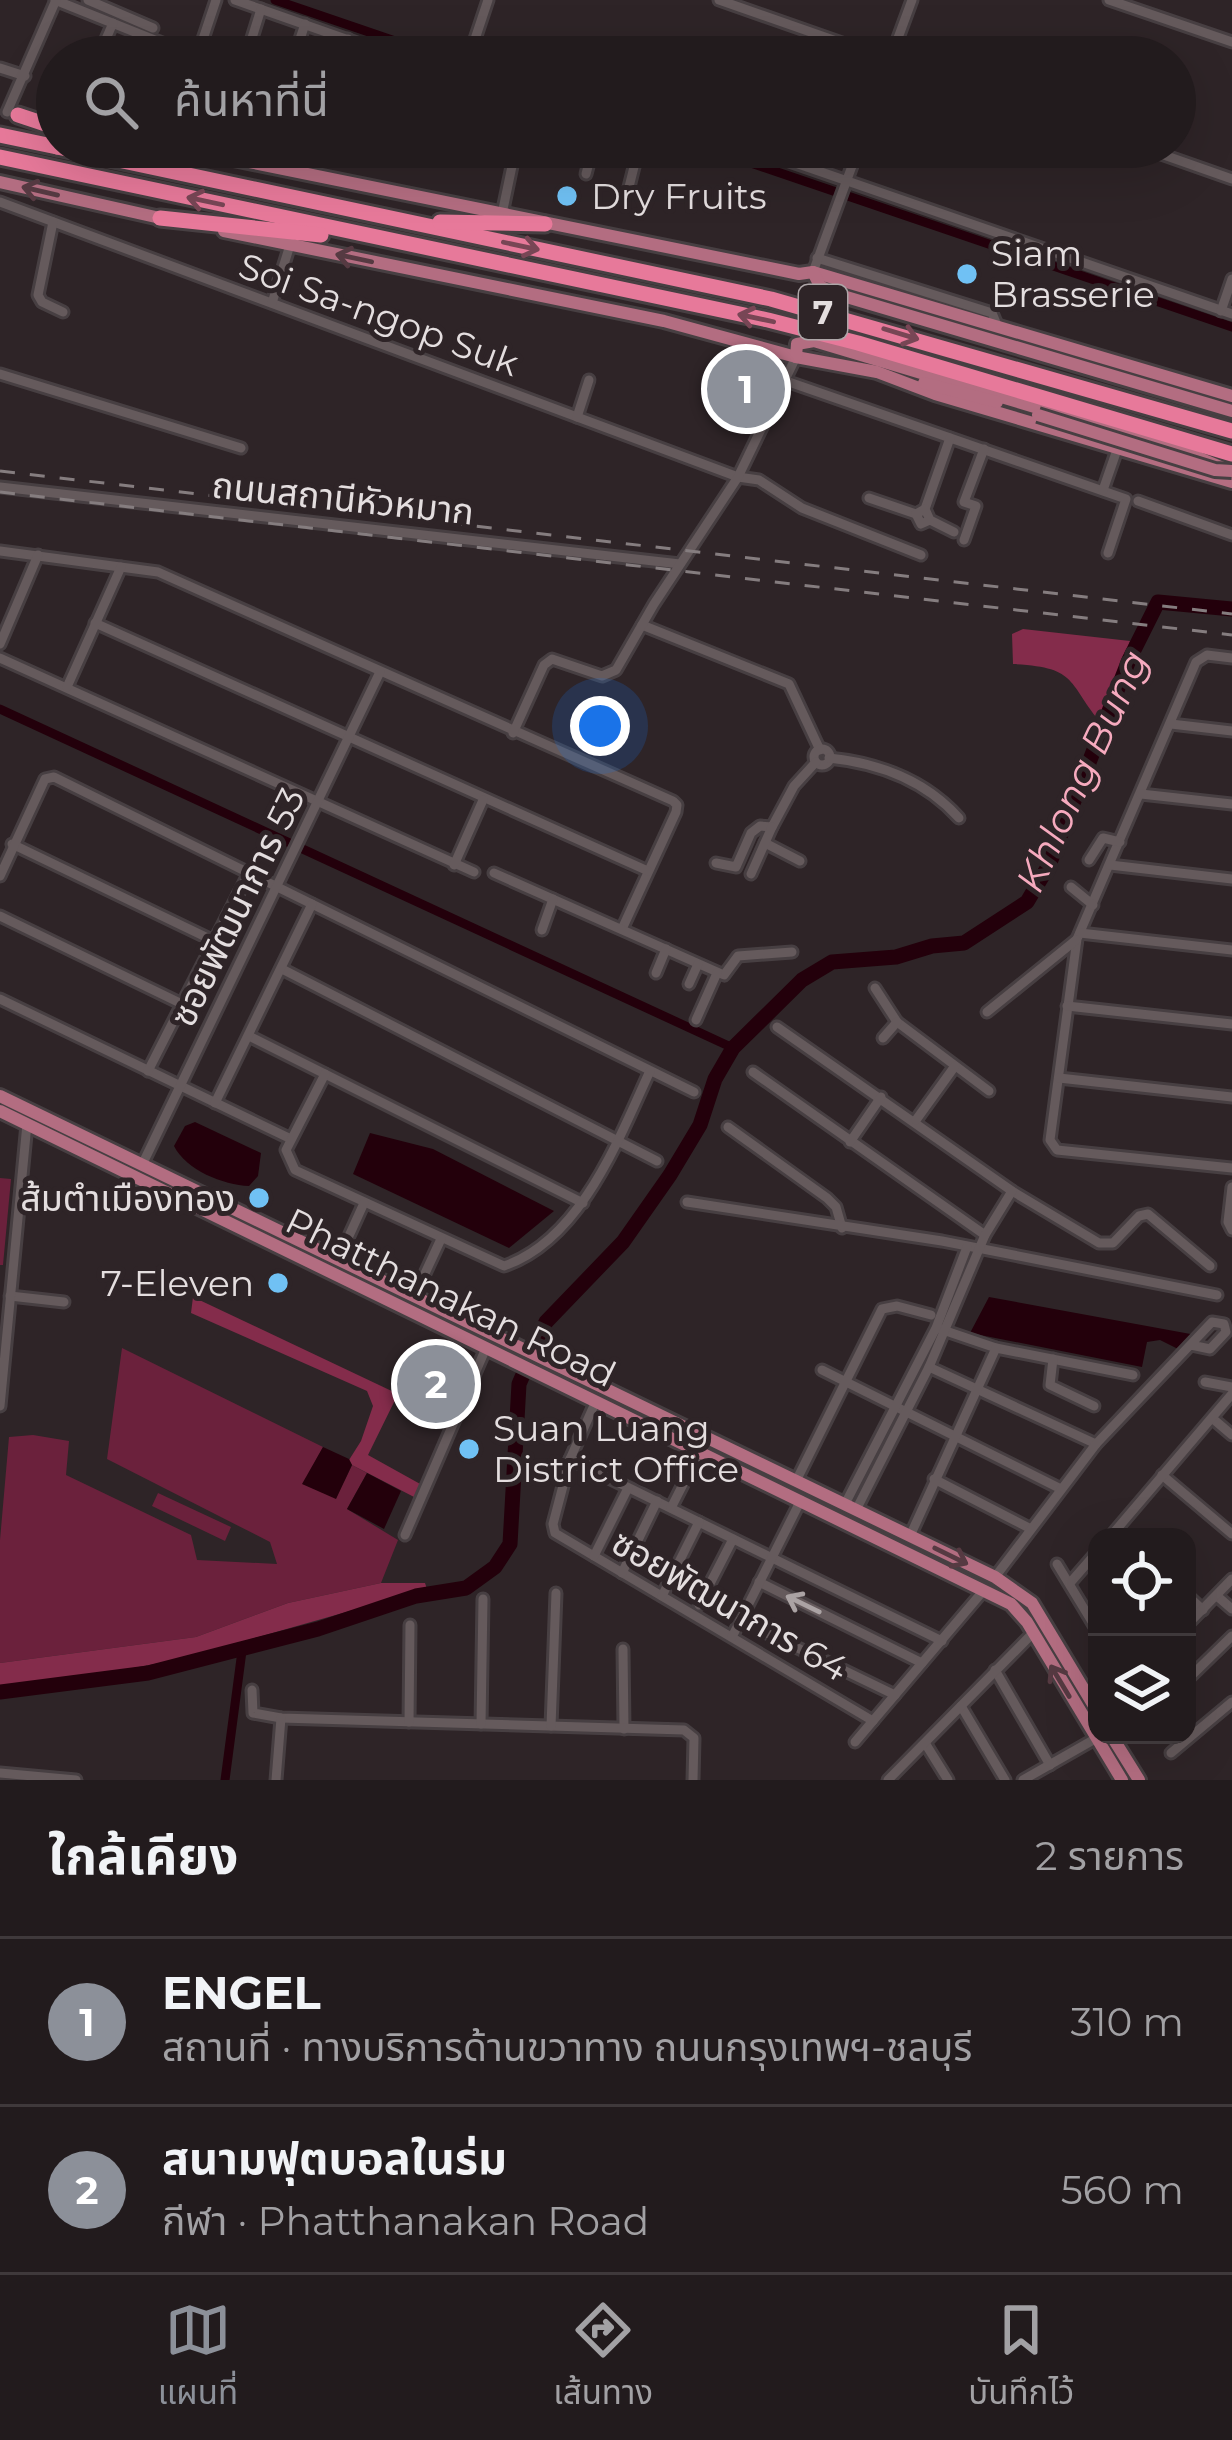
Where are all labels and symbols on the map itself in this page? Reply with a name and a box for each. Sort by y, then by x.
place label: Dry Fruits [591,174,767,218]
one-way arrow [21,179,59,201]
marker: Dry Fruits [554,183,580,209]
one-way arrow [187,188,225,211]
place label: Siam Brasserie [991,231,1155,316]
one-way arrow [501,236,540,258]
street label: Soi Sa-ngop Suk [233,243,525,385]
one-way arrow [336,246,374,269]
marker: Siam Brasserie [954,261,980,287]
road number: 7 [799,285,847,339]
one-way arrow [738,306,777,328]
one-way arrow [881,324,919,346]
pin: 1 [707,344,785,434]
street label: ถนนสถานีหัวหมาก [210,462,476,534]
water label: Khlong Bung [1005,643,1159,899]
your location [570,696,630,756]
street label: ซอยพัฒนาการ 53 [160,781,314,1033]
place label: ส้มตำเมืองทอง [20,1176,235,1220]
marker: ส้มตำเมืองทอง [246,1185,272,1211]
street label: Phatthanakan Road [279,1198,623,1396]
place label: 7-Eleven [101,1261,254,1305]
marker: 7-Eleven [265,1270,291,1296]
pin: 2 [397,1339,475,1429]
place label: Suan Luang District Office [493,1406,739,1491]
marker: Suan Luang District Office [456,1436,482,1462]
street label: ซอยพัฒนาการ 64 [604,1520,856,1690]
one-way arrow [932,1546,968,1568]
one-way arrow [786,1592,822,1614]
one-way arrow [1048,1664,1072,1699]

